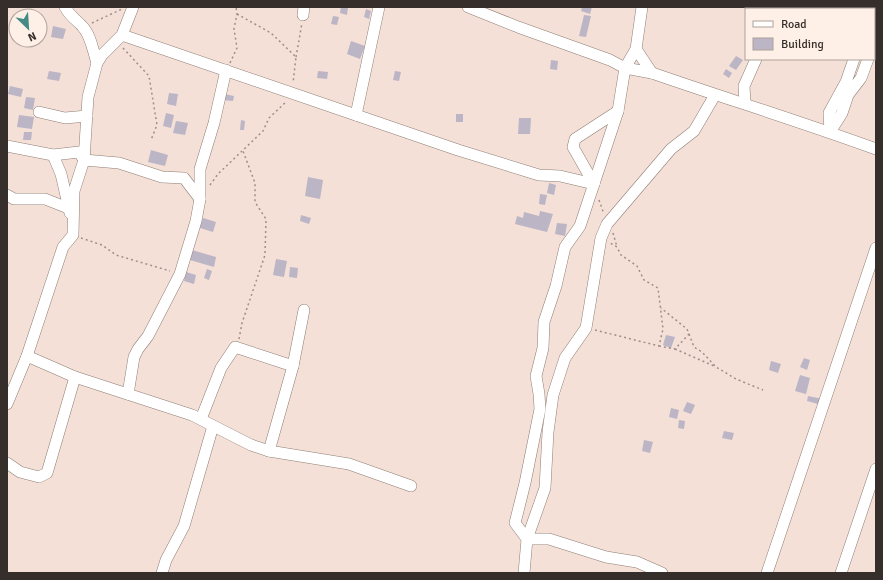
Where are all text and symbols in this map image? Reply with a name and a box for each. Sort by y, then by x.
north arrow [8,8,48,48]
legend [745,8,875,60]
text: Road [781,17,807,32]
text: N [26,29,38,44]
text: Building [781,37,824,52]

